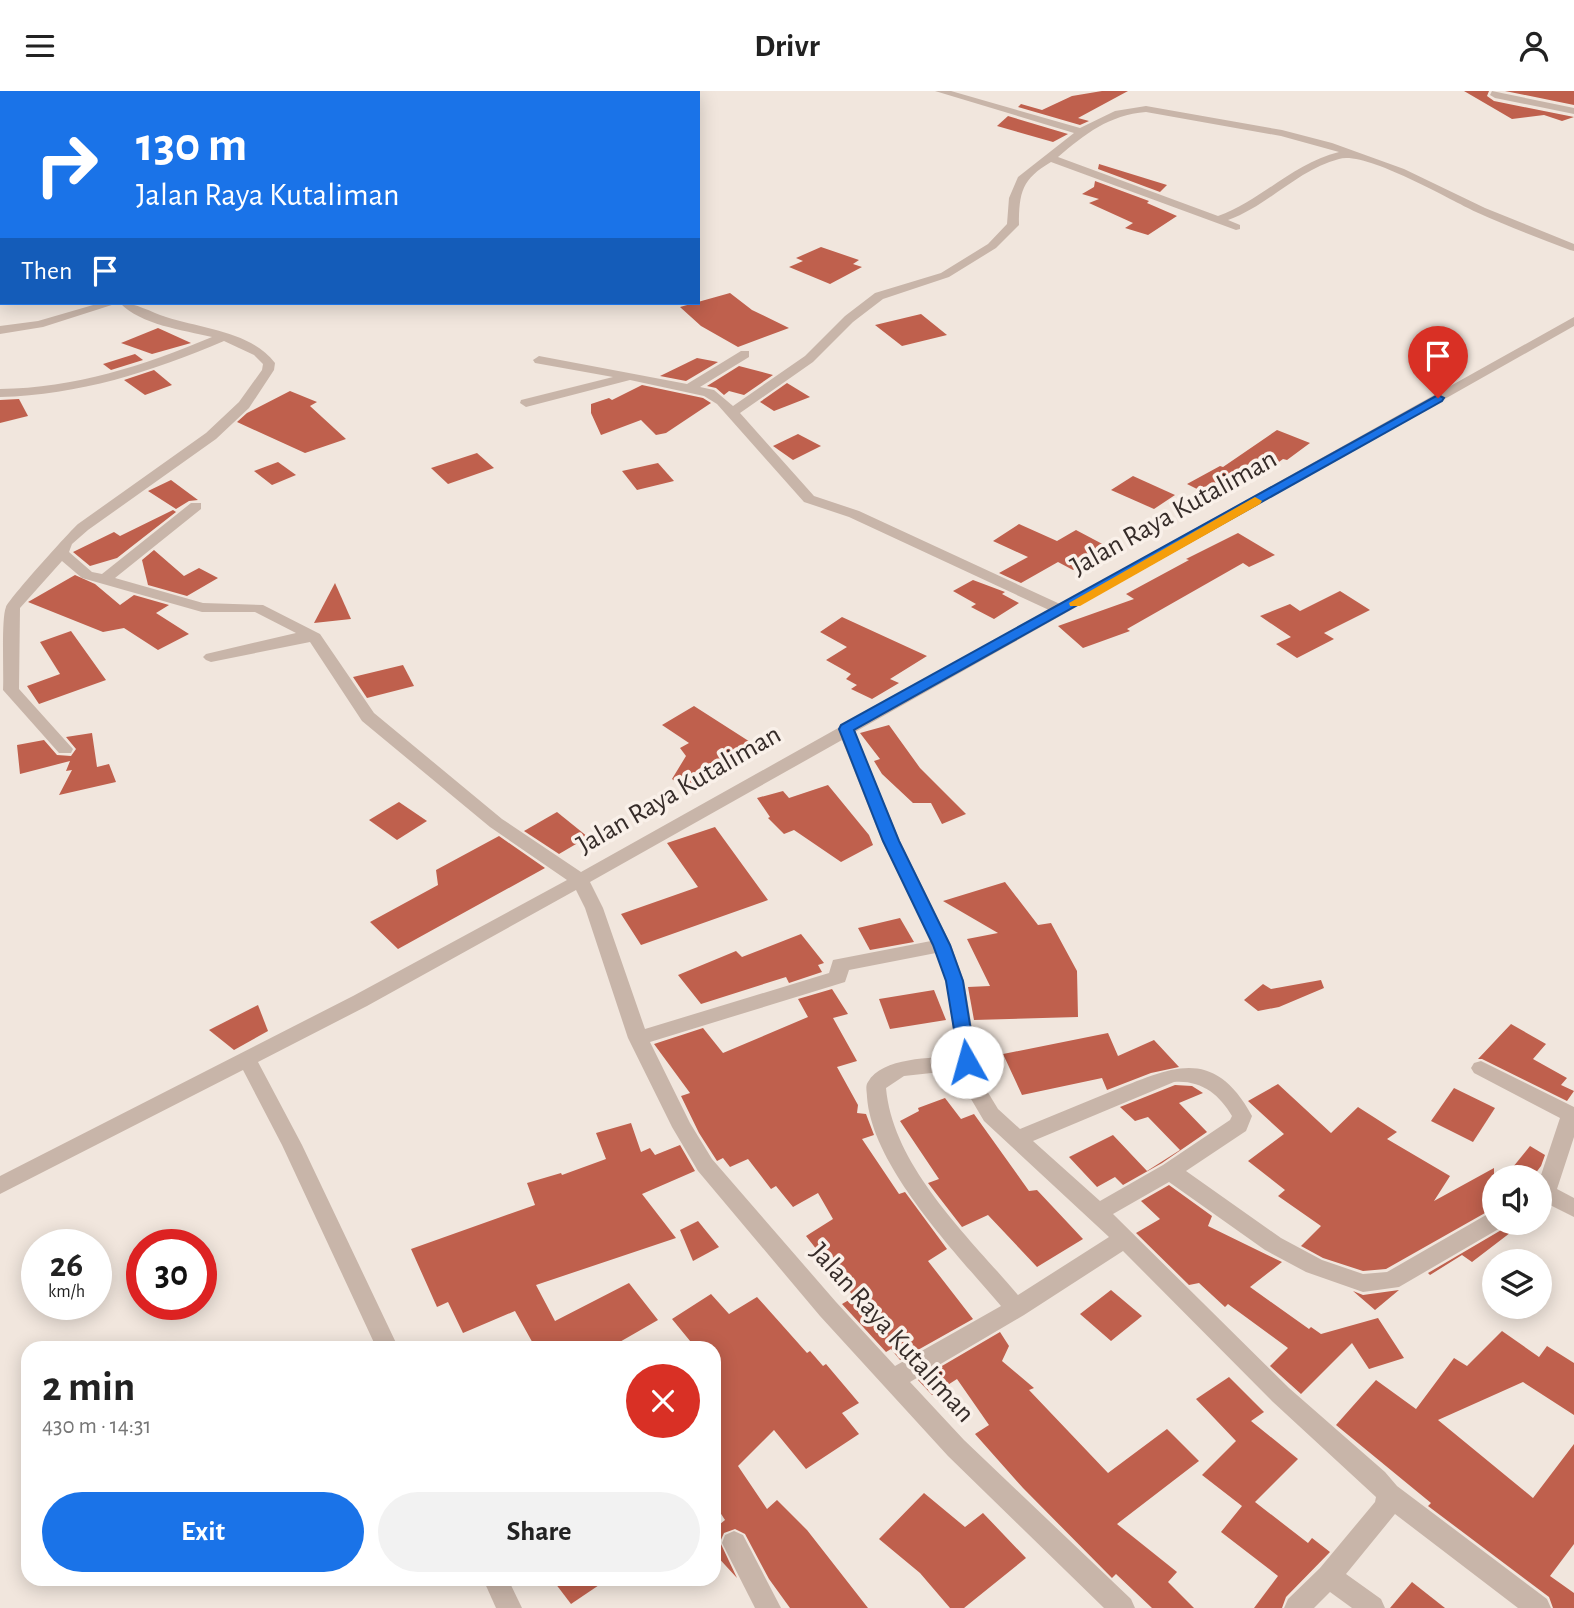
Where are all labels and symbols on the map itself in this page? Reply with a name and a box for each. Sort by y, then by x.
pin [1408,326,1468,398]
street label: Jalan Raya Kutaliman [1066,445,1282,581]
street label: Jalan Raya Kutaliman [572,720,786,860]
position arrow [930,1025,1004,1099]
speed limit sign: 30 [126,1229,217,1320]
street label: Jalan Raya Kutaliman [804,1238,980,1428]

